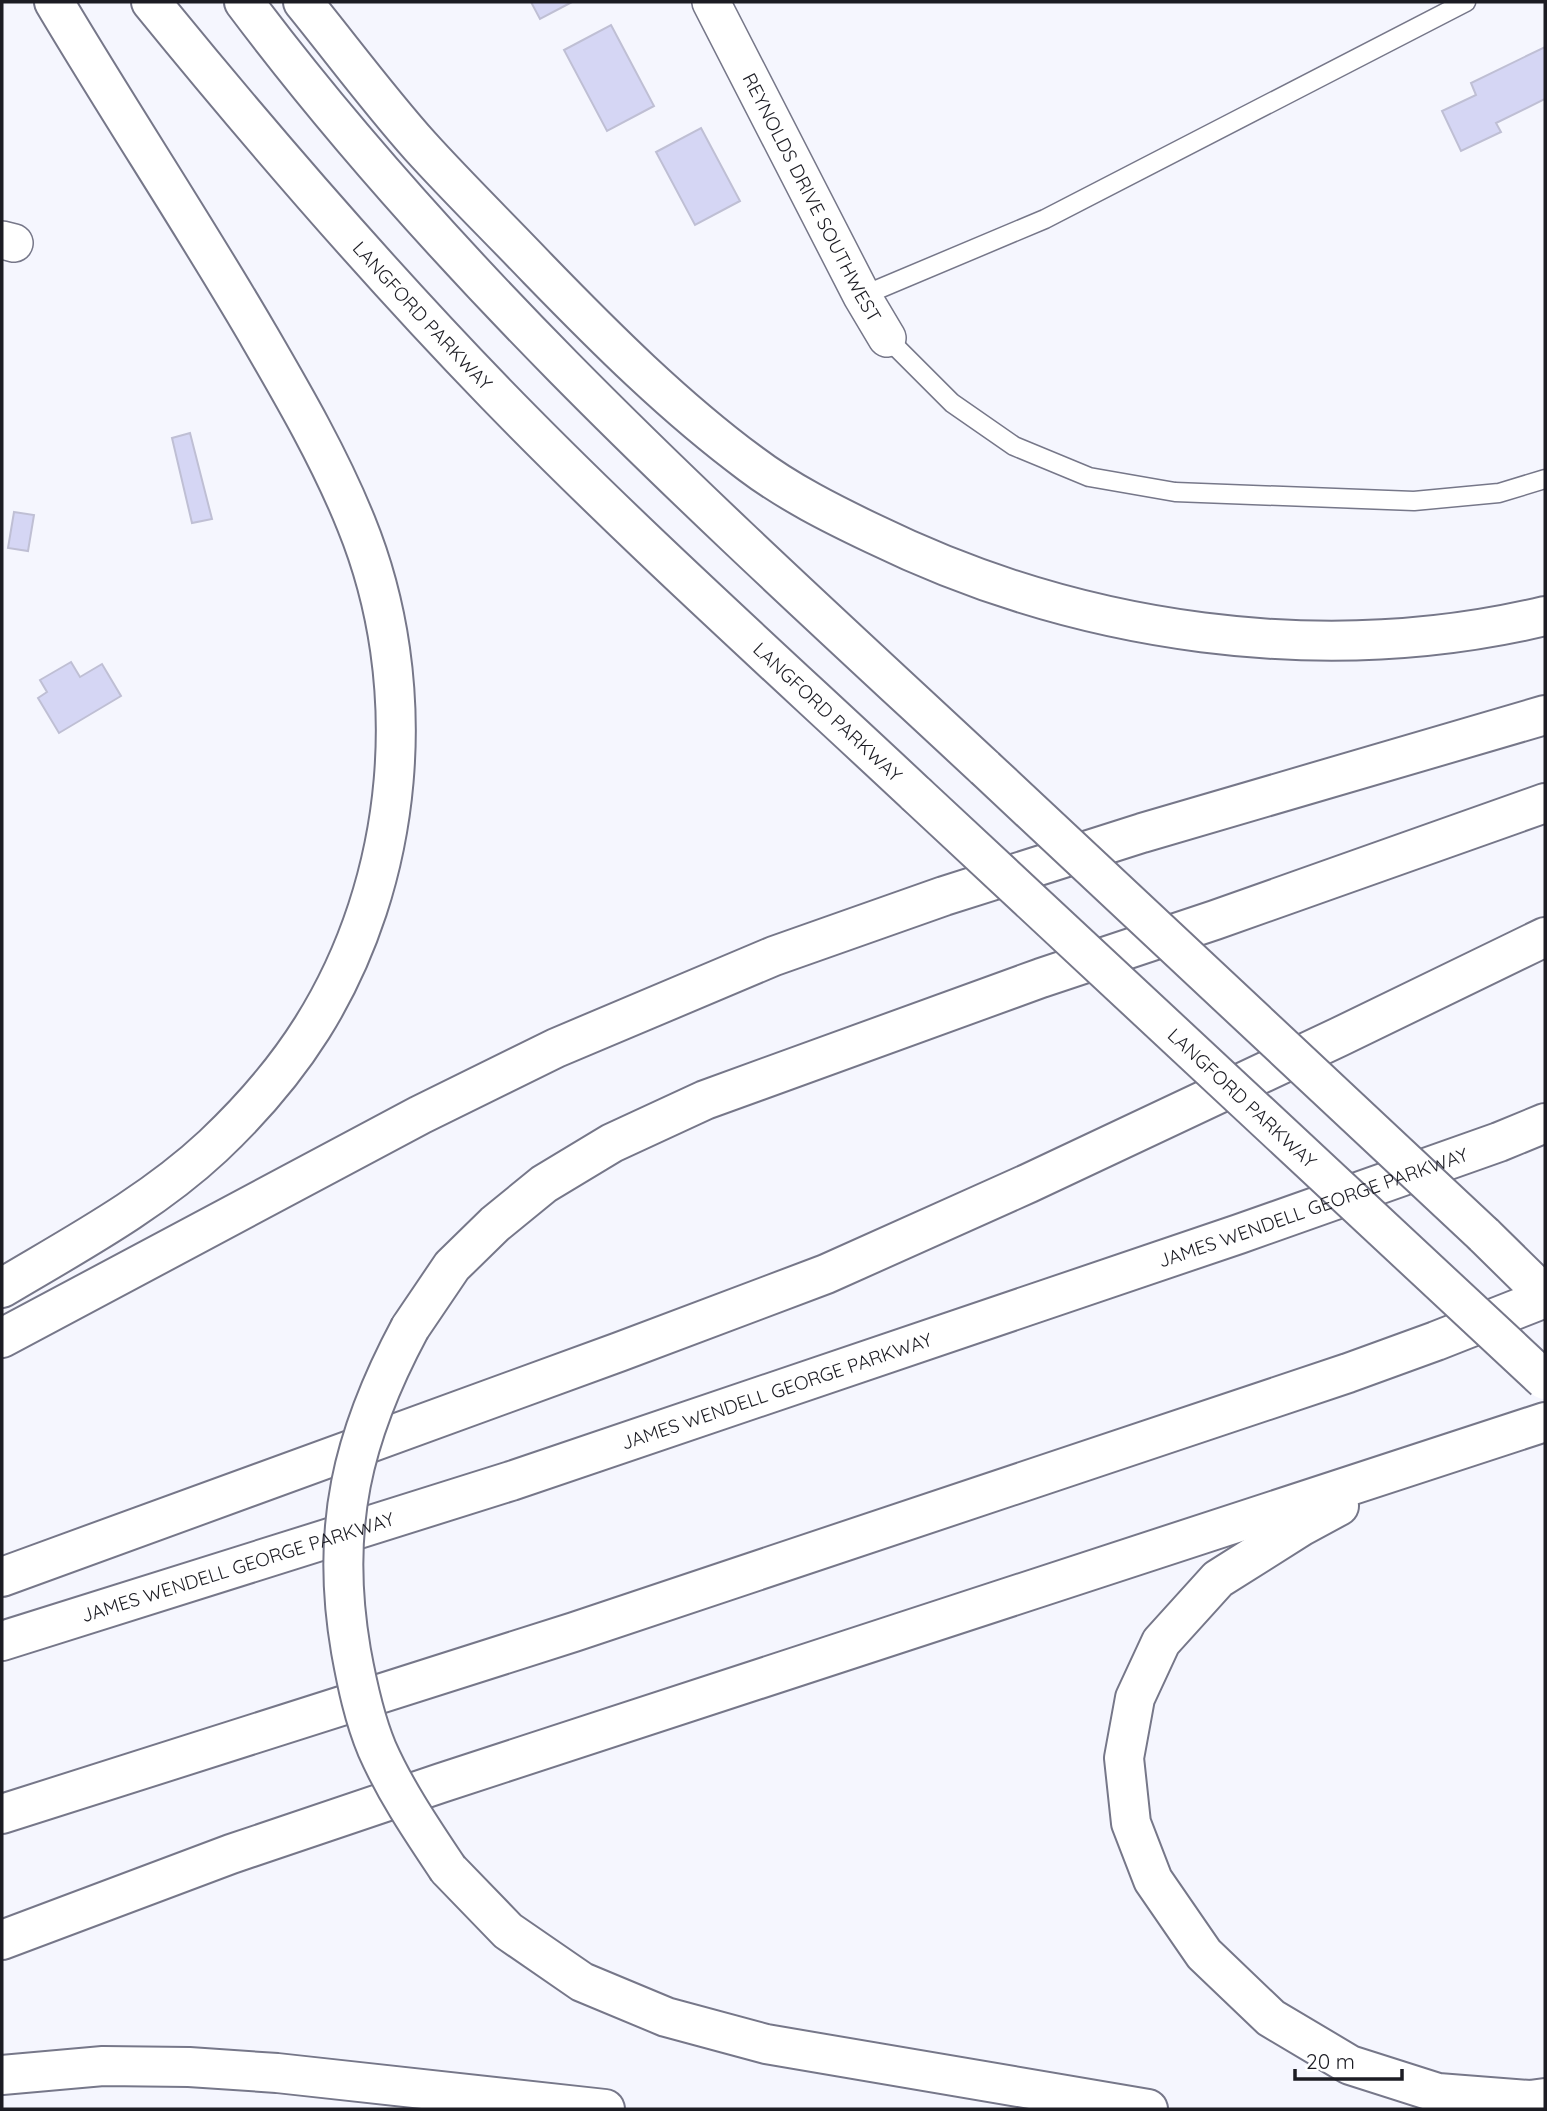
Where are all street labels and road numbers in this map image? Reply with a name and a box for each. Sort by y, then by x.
street label: REYNOLDS DRIVE SOUTHWEST [737,69,887,326]
street label: LANGFORD PARKWAY [348,236,498,395]
street label: LANGFORD PARKWAY [748,637,908,787]
street label: LANGFORD PARKWAY [1163,1023,1322,1173]
street label: JAMES WENDELL GEORGE PARKWAY [1155,1142,1472,1273]
street label: JAMES WENDELL GEORGE PARKWAY [618,1327,936,1455]
street label: JAMES WENDELL GEORGE PARKWAY [78,1506,398,1627]

